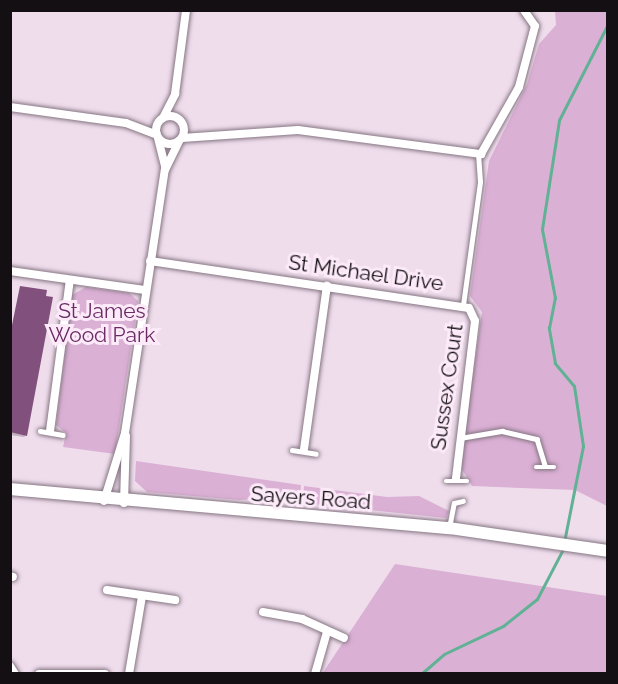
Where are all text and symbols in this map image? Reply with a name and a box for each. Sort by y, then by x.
street label: St Michael Drive [287,250,445,296]
park label: St James Wood Park [49,298,155,348]
street label: Sussex Court [426,322,468,452]
street label: Sayers Road [250,481,372,515]

